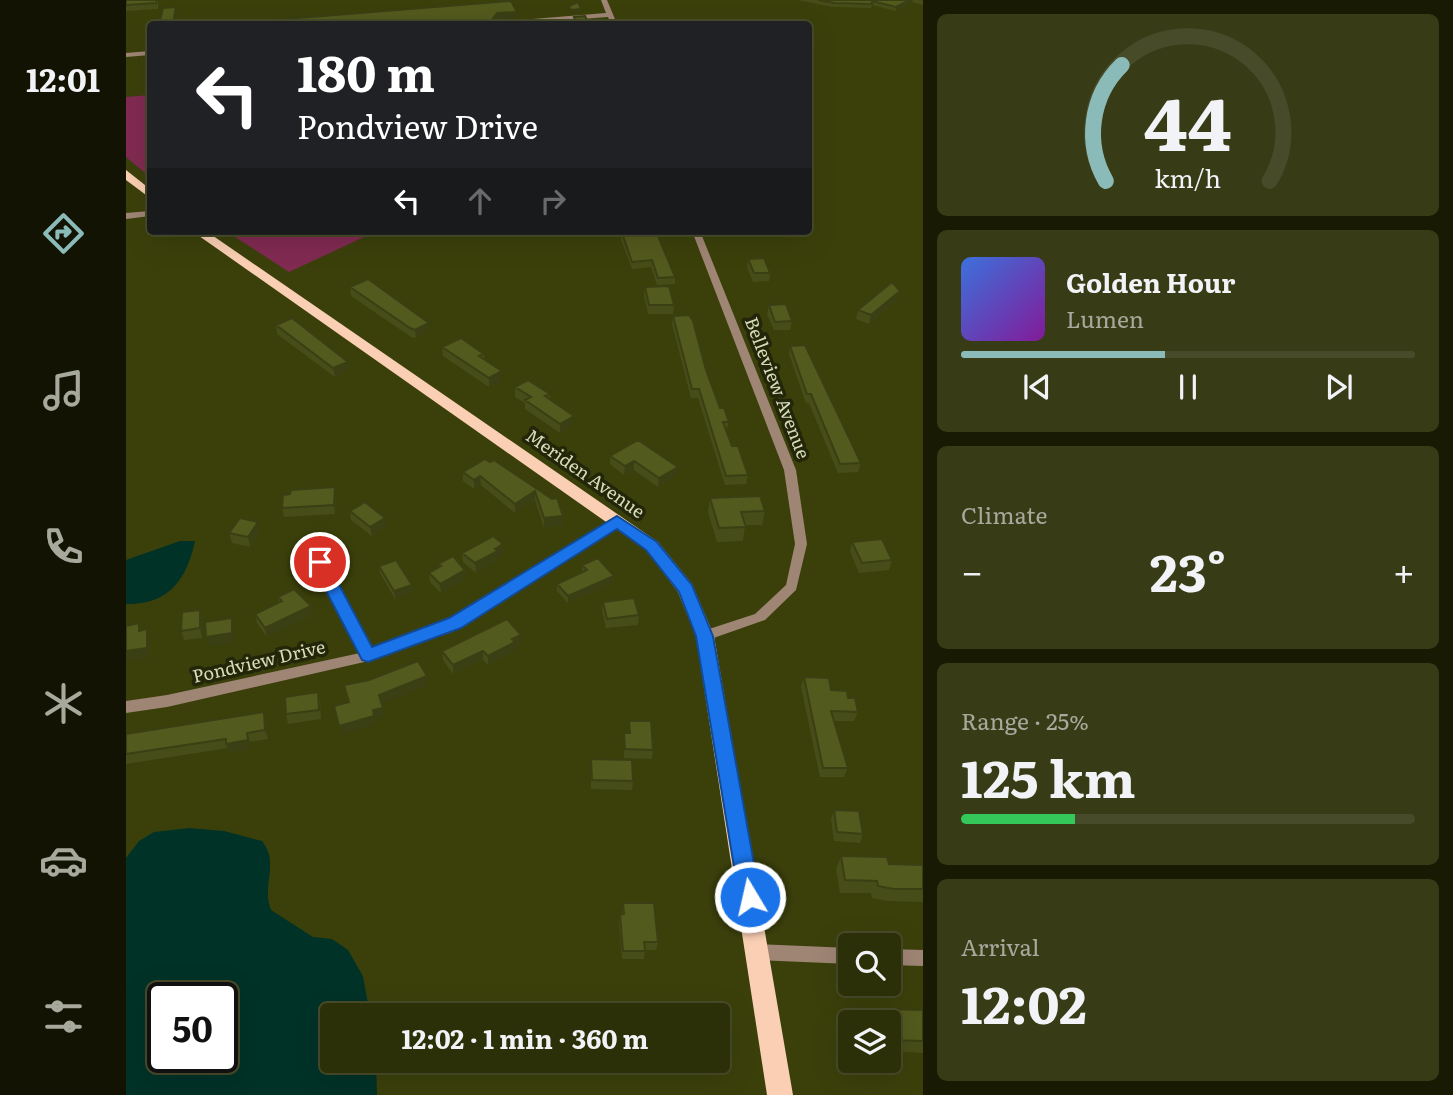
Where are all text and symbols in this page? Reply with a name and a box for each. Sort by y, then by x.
text: 180 m [297,34,435,107]
icon: left [182,49,273,140]
text: 12:01 [26,54,100,102]
text: 44 [1144,65,1232,173]
text: Pondview Drive [297,101,538,149]
text: km/h [1155,159,1221,196]
icon: left [388,182,426,220]
icon: ahead [461,182,499,220]
icon: right [534,182,572,220]
icon: directions [39,209,88,258]
text: Golden Hour [1066,262,1235,301]
text: Lumen [1066,301,1144,335]
street label: Belleview Avenue [739,313,818,462]
icon: music [39,366,88,415]
icon: previous [1018,368,1056,406]
icon: pause [1169,368,1207,406]
icon: next [1320,368,1358,406]
street label: Meriden Avenue [521,422,651,524]
text: Climate [961,497,1047,531]
icon: phone [39,522,88,571]
text: 23° [1150,531,1226,608]
pin [290,532,350,592]
text: − [961,541,983,598]
text: + [1393,541,1415,598]
icon: arrive [301,543,339,581]
street label: Pondview Drive [190,632,328,689]
icon: climate [39,679,88,728]
text: Range · 25% [961,703,1089,737]
text: 125 km [961,737,1136,814]
icon: car [39,836,88,885]
position arrow [713,860,787,934]
text: Arrival [961,929,1040,963]
map controls [838,933,901,1073]
button: search [838,933,901,996]
text: 12:02 [961,963,1087,1040]
speed limit sign: 50 [147,982,238,1073]
icon: filters [39,992,88,1041]
button: layers [838,1010,901,1073]
text: 12:02 · 1 min · 360 m [401,1018,649,1057]

